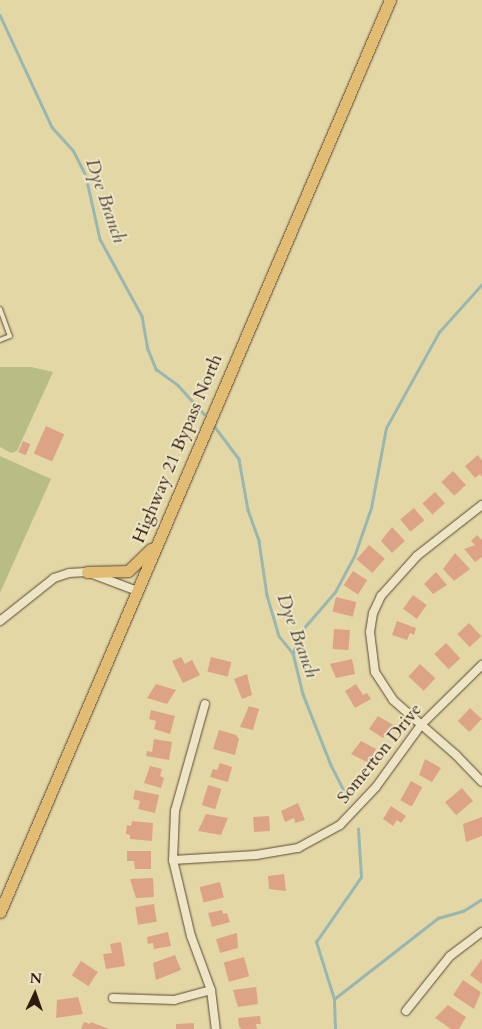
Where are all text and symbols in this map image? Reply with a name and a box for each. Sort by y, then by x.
water label: Dye Branch [80,156,130,246]
street label: Highway 21 Bypass North [128,351,228,547]
water label: Dye Branch [271,591,323,681]
street label: Somerton Drive [333,700,427,808]
north arrow [10,969,60,1019]
text: N [29,969,42,988]

